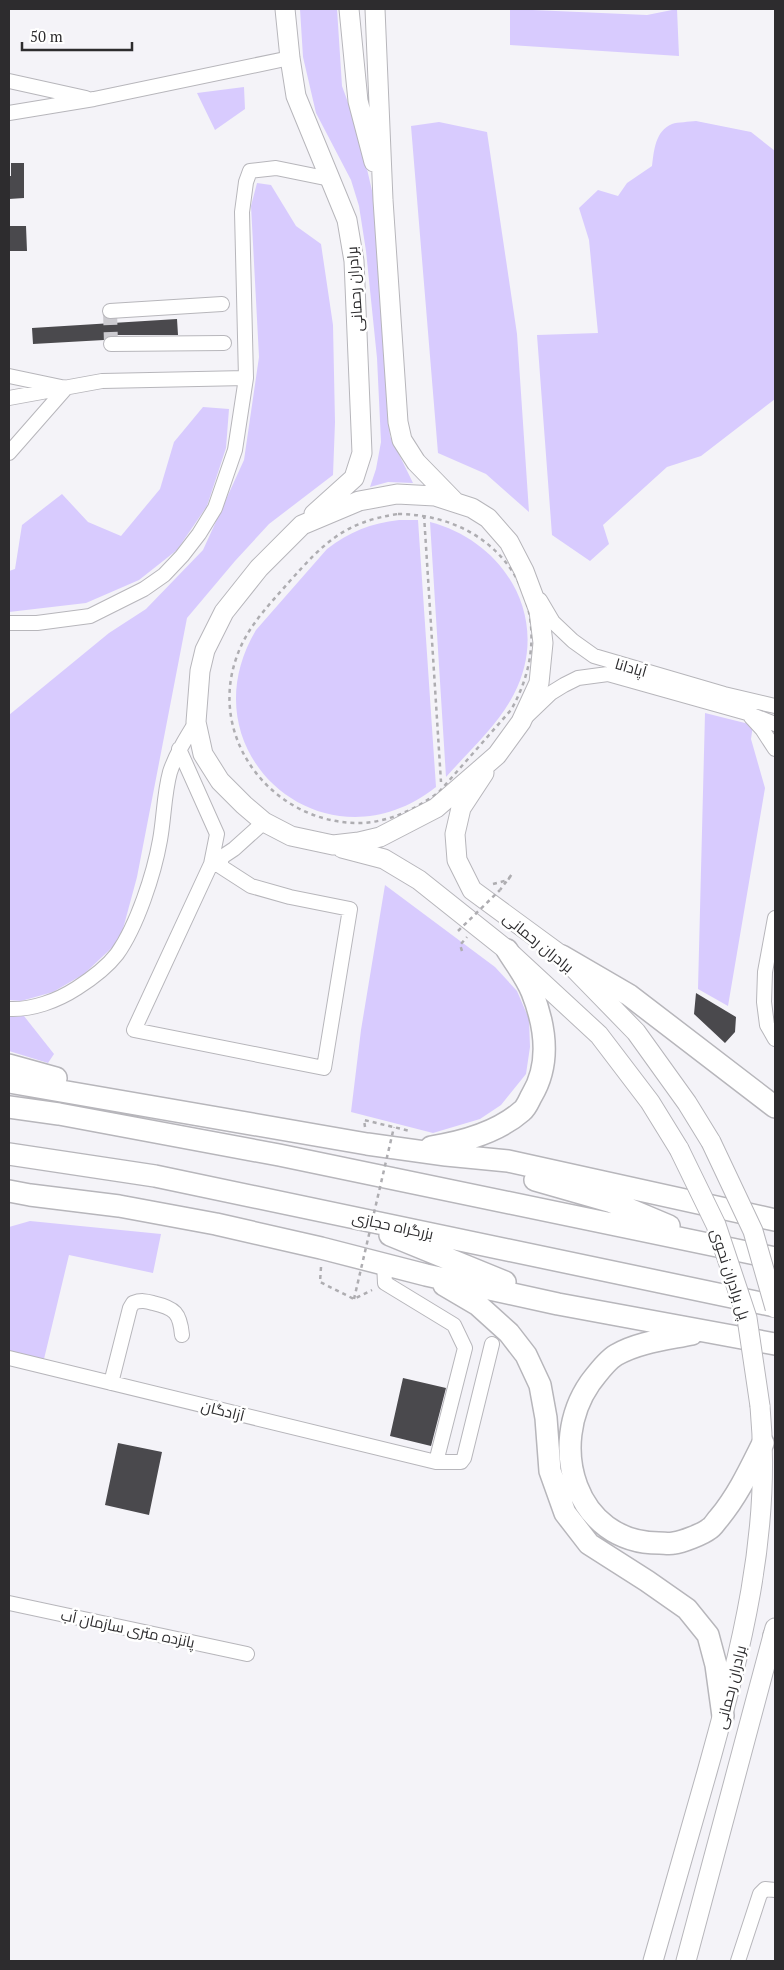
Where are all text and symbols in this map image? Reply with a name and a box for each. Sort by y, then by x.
scale bar [22,20,132,52]
text: 50 m [30,26,63,46]
street label: برادران رحمانی [341,246,368,332]
street label: آپادانا [612,653,649,682]
street label: برادران رحمانی [499,907,579,977]
street label: بزرگراه حجازی [350,1207,436,1244]
street label: پل برادران نحوی [706,1226,755,1322]
street label: آزادگان [199,1395,247,1426]
street label: پانزده متری سازمان آب [59,1604,197,1653]
street label: برادران رحمانی [710,1643,751,1731]

